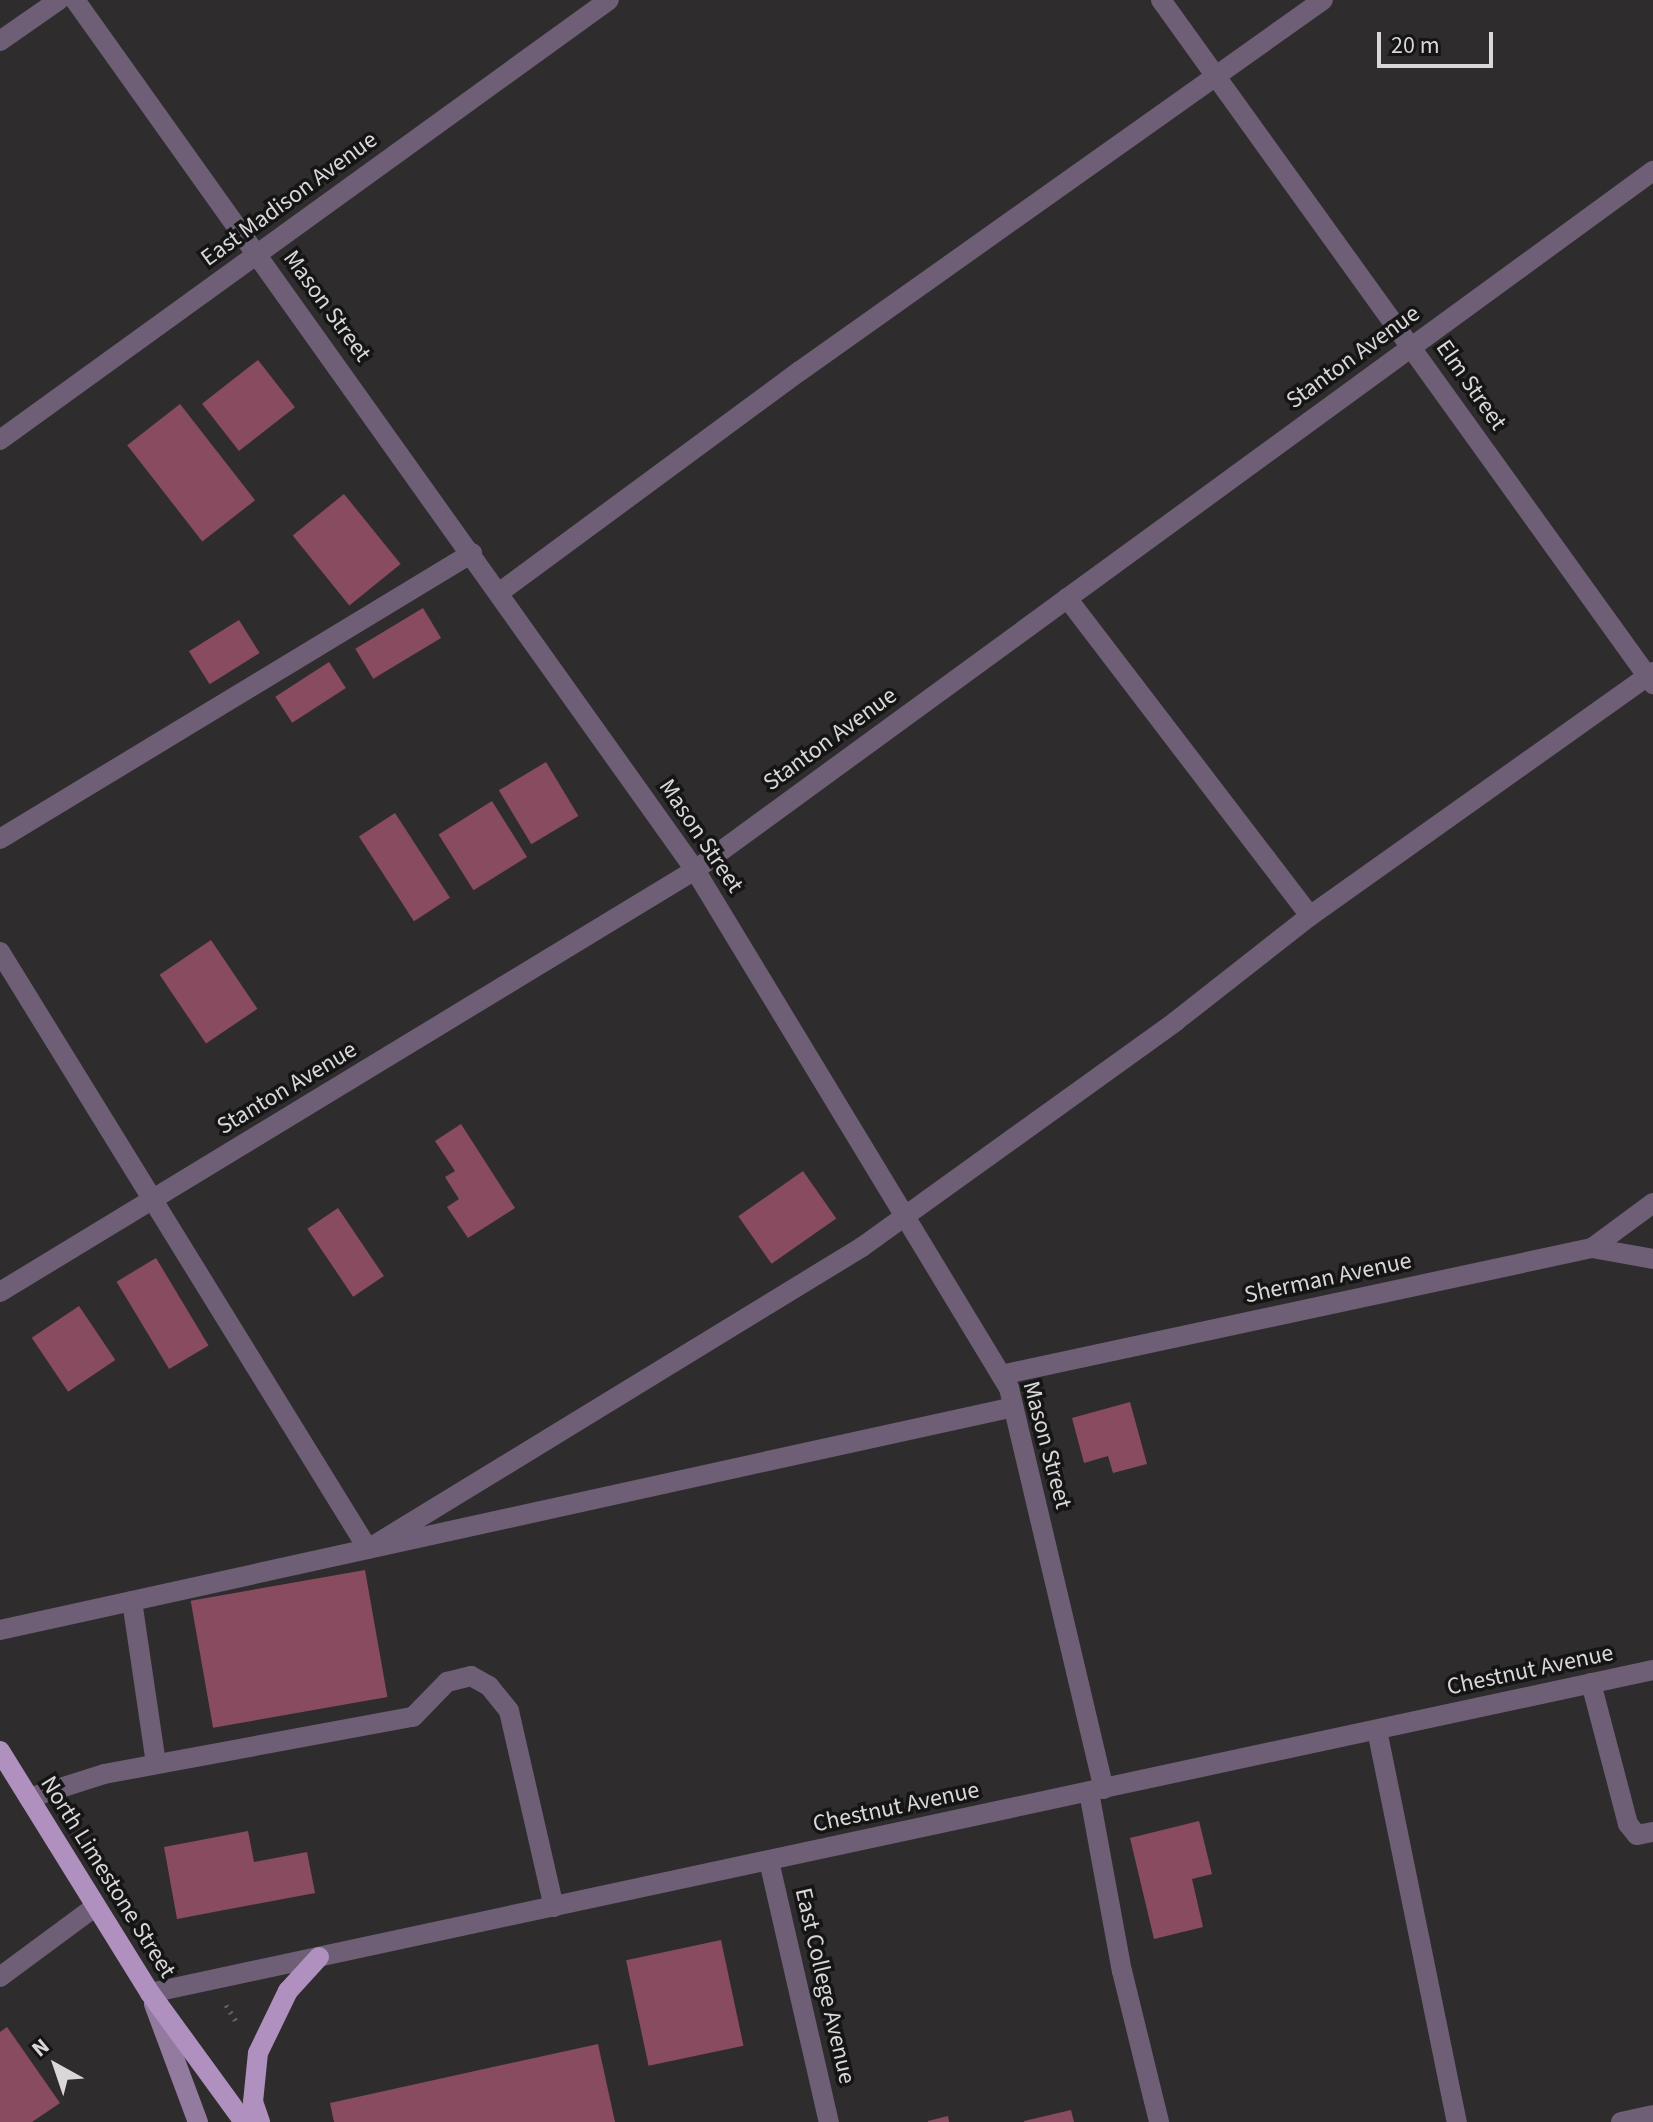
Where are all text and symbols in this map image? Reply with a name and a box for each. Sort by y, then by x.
scale bar [1381,16,1497,66]
text: 20 m [1391,28,1440,63]
street label: East Madison Avenue [195,125,383,273]
street label: Mason Street [277,245,377,367]
street label: Stanton Avenue [1281,299,1425,415]
street label: Elm Street [1429,334,1513,436]
street label: Stanton Avenue [758,681,902,797]
street label: Mason Street [653,774,749,898]
street label: Stanton Avenue [212,1035,362,1141]
street label: Sherman Avenue [1242,1246,1414,1310]
street label: Mason Street [1016,1378,1078,1512]
street label: Chestnut Avenue [1444,1638,1616,1702]
street label: North Limestone Street [34,1771,182,1983]
street label: Chestnut Avenue [810,1775,982,1839]
street label: East College Avenue [788,1885,862,2087]
north arrow [16,2026,96,2106]
text: N [25,2031,56,2065]

